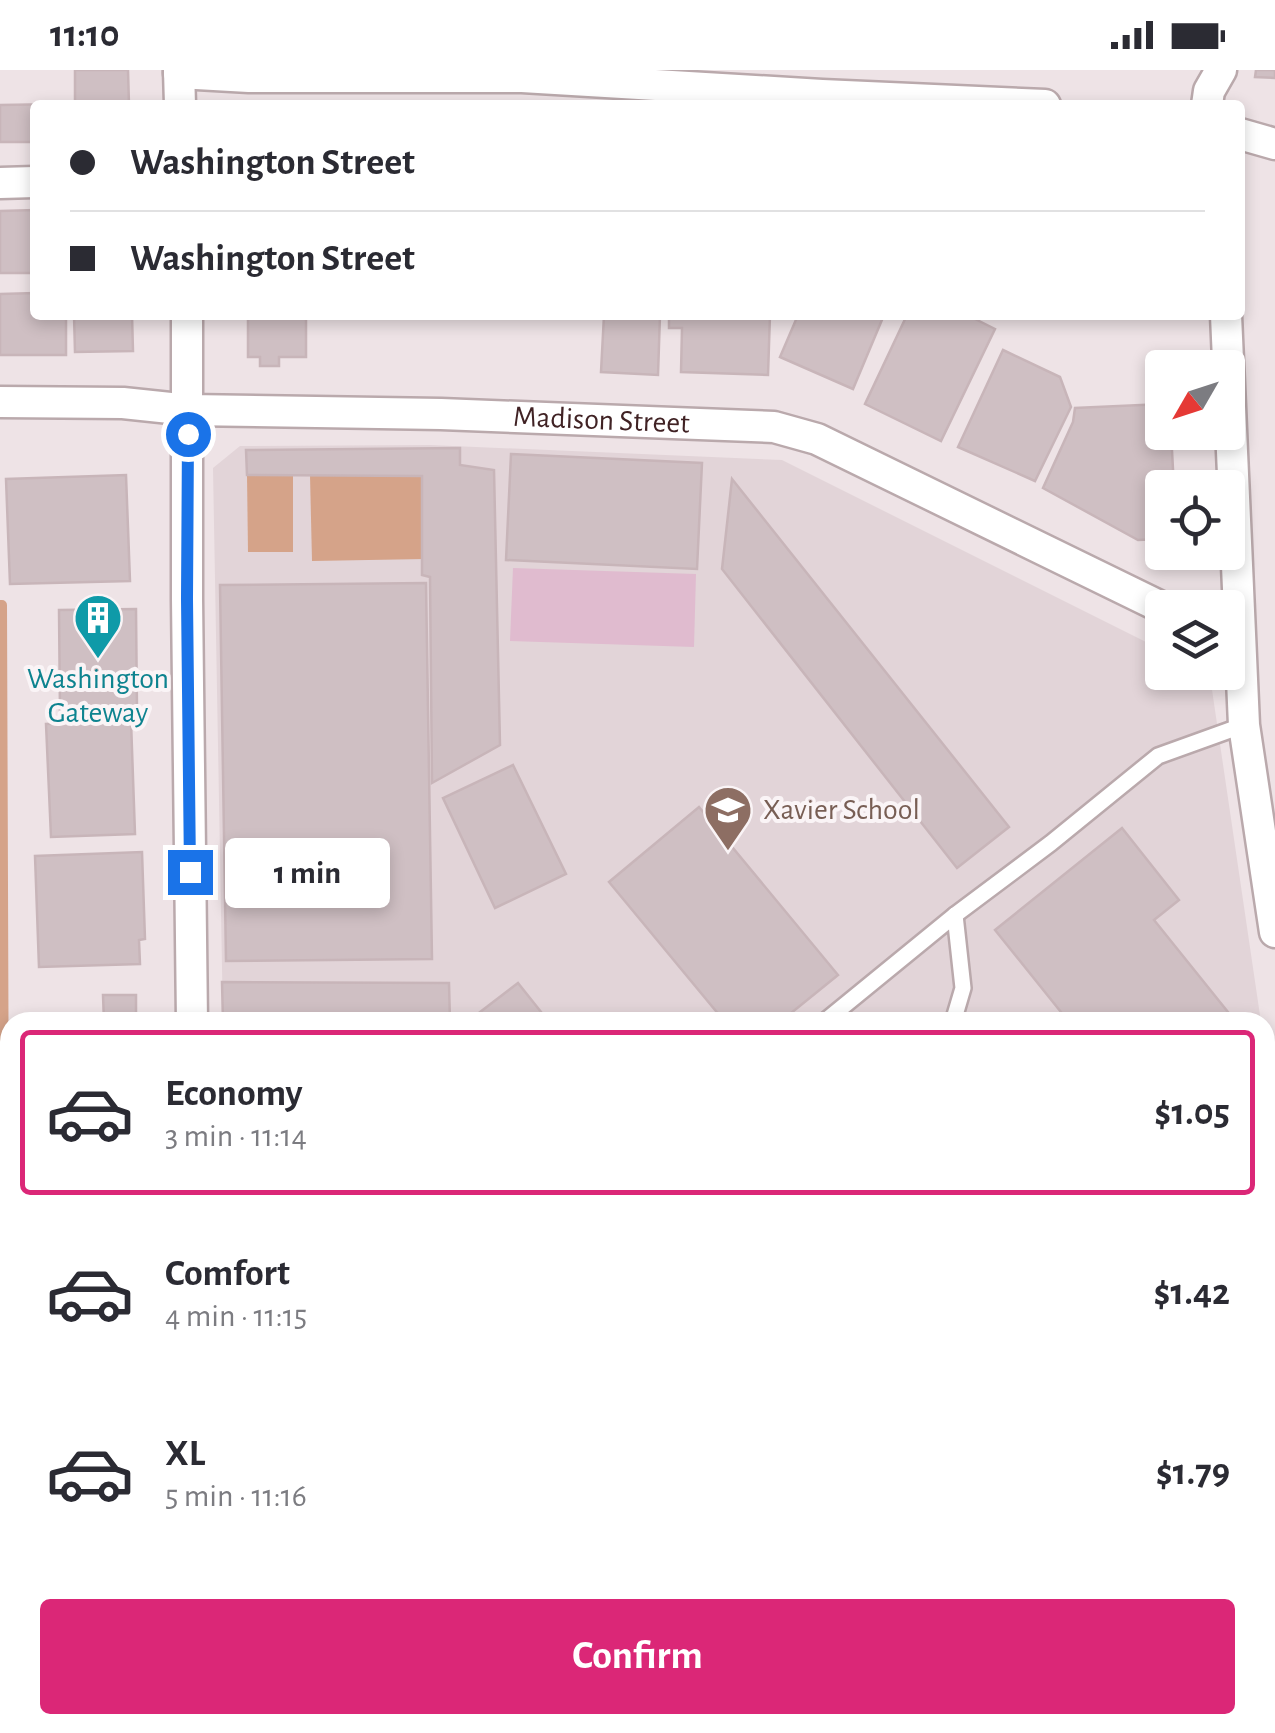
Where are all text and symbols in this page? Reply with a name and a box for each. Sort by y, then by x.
text: 11:10 [50,16,120,54]
text: Washington Street [130,144,415,182]
text: Washington Street [130,240,415,278]
north arrow [1145,350,1245,450]
map controls [1145,350,1245,690]
street label: Madison Street [513,402,691,439]
route start [166,412,211,457]
button: locate [1145,470,1245,570]
button: layers [1145,590,1245,690]
building icon: Washington Gateway [72,592,124,660]
place label: Washington Gateway [27,664,169,728]
school or university icon: Xavier School [702,784,754,852]
place label: Xavier School [763,795,920,825]
callout: 1 min [225,837,390,907]
route end [168,850,213,895]
text: 1 min [274,857,341,889]
icon: car [45,1068,135,1158]
text: Economy [165,1075,303,1113]
text: $1.05 [1154,1094,1230,1132]
text: 3 min · 11:14 [165,1120,307,1152]
icon: car [45,1248,135,1338]
text: Comfort [165,1255,290,1293]
text: $1.42 [1154,1274,1230,1312]
text: 4 min · 11:15 [165,1300,307,1332]
icon: car [45,1428,135,1518]
text: XL [165,1435,205,1473]
text: $1.79 [1156,1454,1230,1492]
text: 5 min · 11:16 [165,1480,307,1512]
button: Confirm [40,1599,1235,1714]

